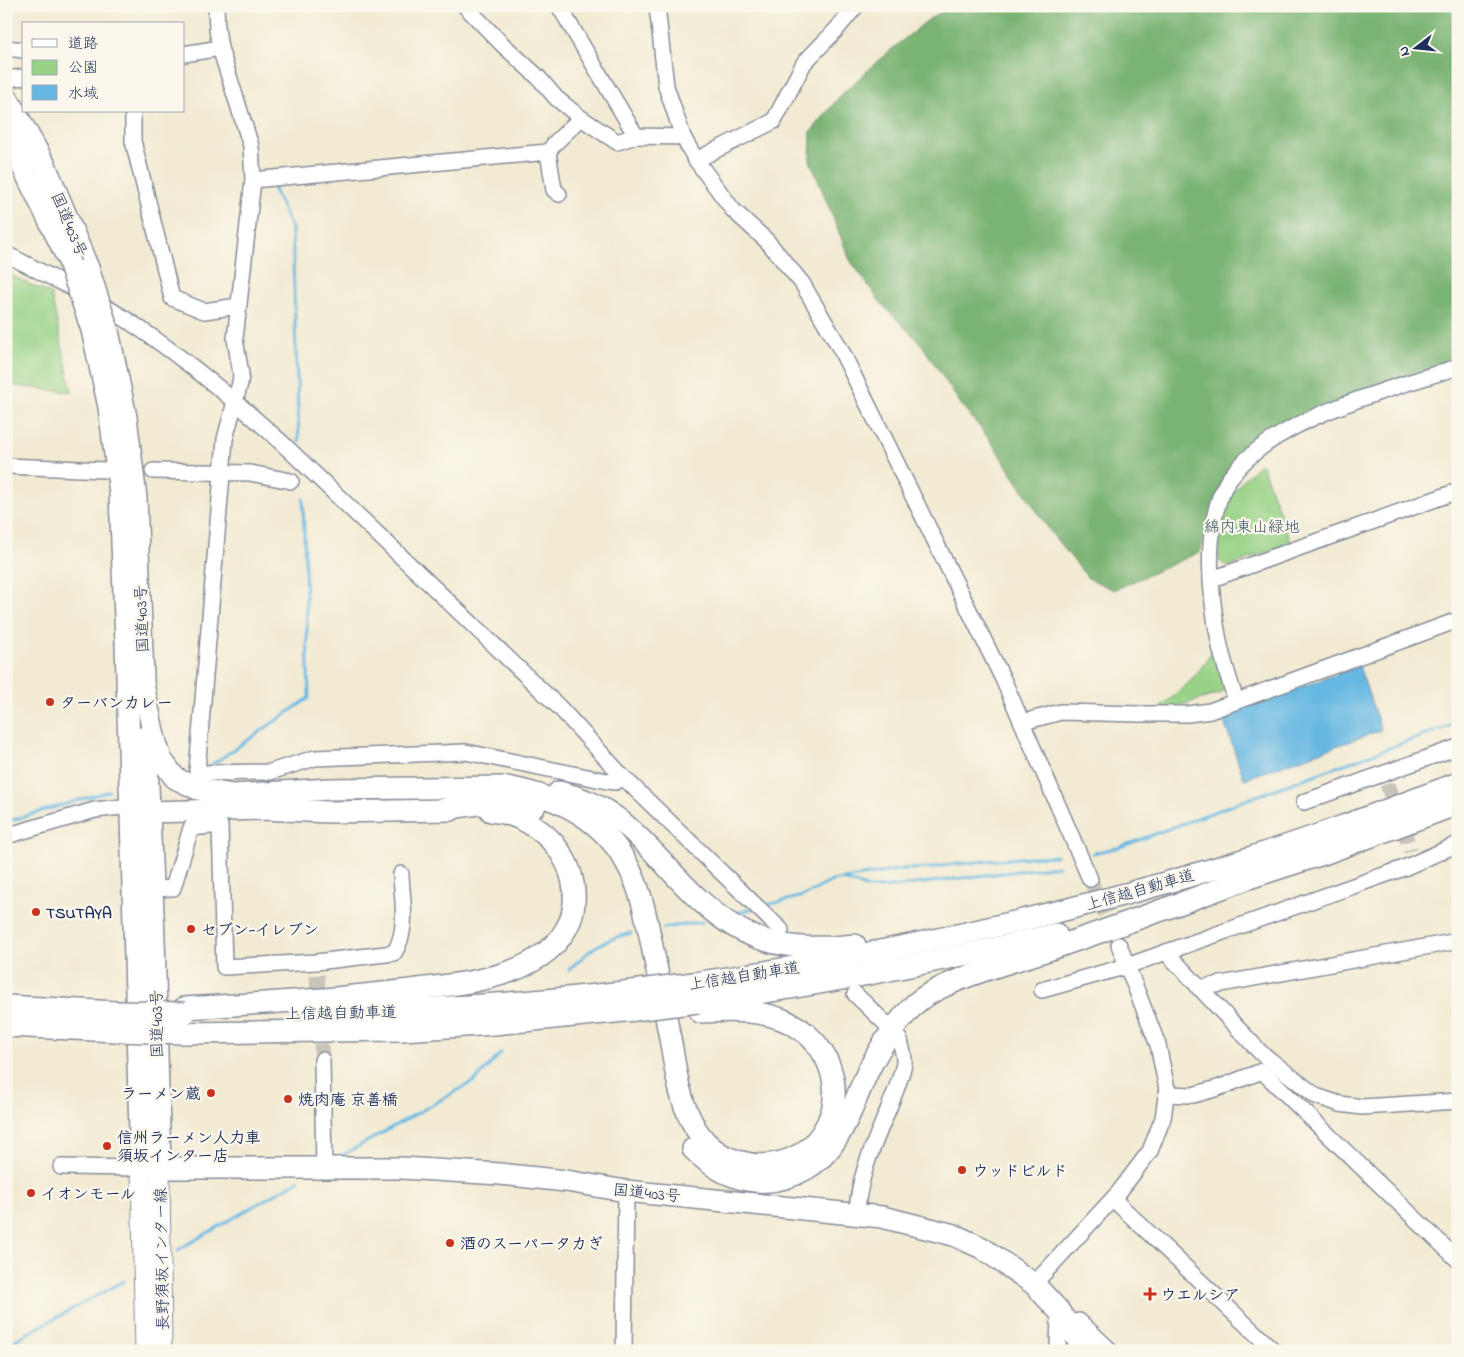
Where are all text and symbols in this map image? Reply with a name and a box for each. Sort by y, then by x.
legend [22,22,185,112]
north arrow [1392,22,1442,72]
text: 道路 [68,33,98,55]
text: N [1394,44,1416,59]
text: 公園 [68,57,98,79]
text: 水域 [68,83,98,105]
street label: 国道403号 [44,189,93,261]
park label: 綿内東山緑地 [1204,516,1300,540]
street label: 国道403号 [130,584,156,653]
place label: ターバンカレー [60,692,173,716]
marker: ターバンカレー [44,696,56,708]
street label: 上信越自動車道 [1083,864,1198,918]
place label: TSUTAYA [46,902,112,926]
marker: TSUTAYA [30,906,42,918]
place label: セブン-イレブン [201,919,319,943]
marker: セブン-イレブン [185,923,197,935]
street label: 上信越自動車道 [687,956,802,998]
street label: 国道403号 [145,990,171,1058]
street label: 上信越自動車道 [285,1001,397,1027]
place label: ラーメン蔵 [121,1083,201,1107]
marker: ラーメン蔵 [205,1087,217,1099]
place label: 焼肉庵 京善橋 [298,1089,398,1113]
marker: 焼肉庵 京善橋 [282,1093,294,1105]
place label: 信州ラーメン人力車 須坂インター店 [117,1127,261,1169]
marker: 信州ラーメン人力車 須坂インター店 [101,1140,113,1152]
place label: ウッドビルド [972,1160,1068,1184]
marker: ウッドビルド [956,1164,968,1176]
street label: 国道403号 [612,1178,682,1209]
place label: イオンモール [41,1183,136,1207]
marker: イオンモール [25,1187,37,1199]
street label: 長野須坂インター線 [150,1187,176,1331]
place label: 酒のスーパータカぎ [460,1233,603,1257]
marker: 酒のスーパータカぎ [444,1237,456,1249]
place label: ウエルシア [1160,1284,1240,1308]
marker: ウエルシア [1144,1288,1156,1300]

